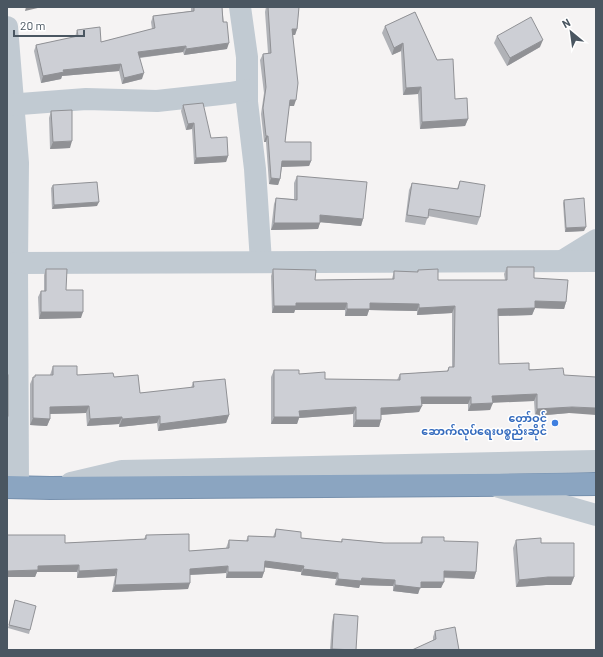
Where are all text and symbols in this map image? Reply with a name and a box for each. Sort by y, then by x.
scale bar [14,12,84,38]
north arrow [551,12,591,52]
text: N [560,15,572,30]
text: 20 m [20,18,46,32]
place label: တော်ဝင် ဆောက်လုပ်ရေးပစ္စည်းဆိုင် [421,411,547,441]
marker: တော်ဝင် ဆောက်လုပ်ရေးပစ္စည်းဆိုင် [550,418,560,428]

